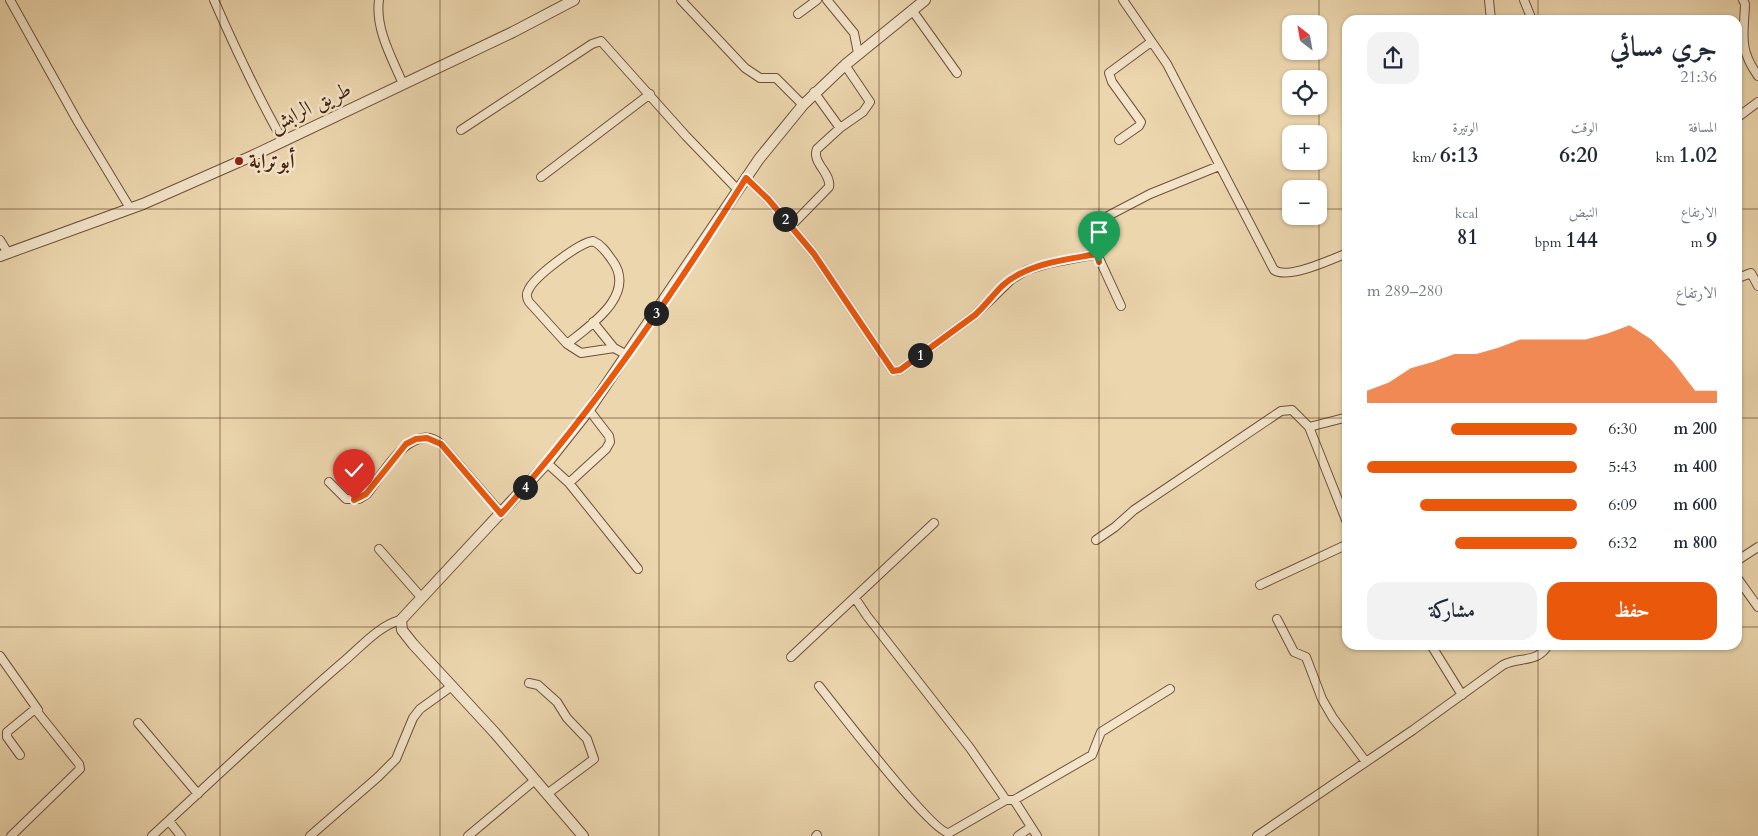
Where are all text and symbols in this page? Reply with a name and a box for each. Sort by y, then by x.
north arrow [1282,15,1328,60]
map controls [1282,15,1327,225]
text: جري مسائي [1610,28,1717,66]
button: share [1367,32,1419,84]
text: 21:36 [1680,66,1717,88]
button: locate [1282,70,1327,115]
street label: طريق الرابش [264,75,356,139]
text: الوتيرة [1453,118,1478,137]
text: الوقت [1571,118,1598,137]
text: المسافة [1688,118,1717,137]
button: + [1282,125,1327,170]
text: 6:13 [1440,141,1478,170]
text: 6:20 [1559,141,1598,170]
text: 1.02 [1679,141,1717,170]
place label: أبوترابة [249,147,295,176]
text: /km [1412,148,1440,167]
text: km [1656,148,1679,167]
marker: أبوترابة [233,155,245,167]
button: − [1282,180,1327,225]
text: النبض [1569,203,1598,222]
text: الارتفاع [1681,203,1717,222]
text: kcal [1455,204,1478,223]
pin: 2 [772,206,798,232]
text: 2 [782,210,789,229]
pin [1078,211,1120,262]
icon: arrive [1085,218,1113,246]
text: 81 [1457,223,1478,252]
text: 144 [1565,226,1598,255]
text: 9 [1706,226,1717,255]
text: bpm [1535,233,1565,252]
text: m [1691,233,1706,252]
text: 280–289 m [1367,280,1443,302]
text: الارتفاع [1675,282,1717,304]
pin: 3 [644,300,668,326]
text: 3 [653,304,660,323]
pin: 1 [908,342,932,368]
text: 1 [917,346,924,365]
text: 6:30 [1608,418,1637,440]
text: 200 m [1673,418,1717,440]
pin [333,449,375,500]
icon: check [340,456,368,484]
text: 5:43 [1608,456,1637,478]
text: 400 m [1673,456,1717,478]
pin: 4 [512,474,538,500]
text: 4 [522,478,529,497]
text: 6:09 [1608,494,1637,516]
text: 600 m [1673,494,1717,516]
text: 6:32 [1608,532,1637,554]
text: 800 m [1673,532,1717,554]
button: مشاركة [1367,582,1537,640]
button: حفظ [1547,582,1717,640]

